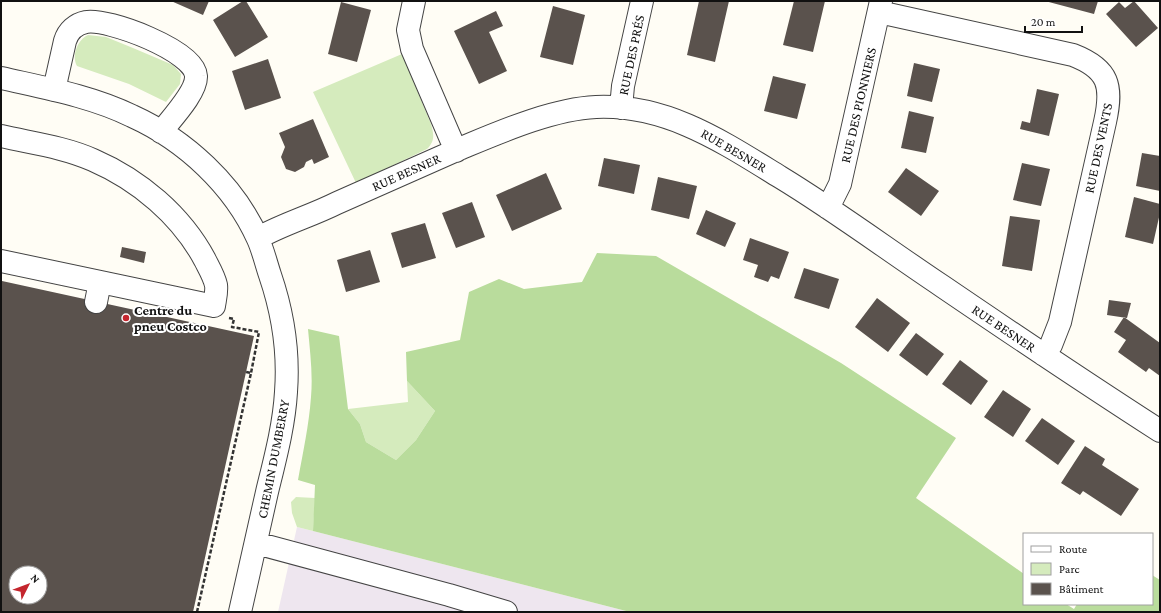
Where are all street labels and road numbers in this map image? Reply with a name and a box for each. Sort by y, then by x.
street label: RUE DES PRÉS [615,13,647,97]
street label: RUE DES PIONNIERS [837,45,879,164]
street label: RUE DES VENTS [1081,101,1115,195]
street label: RUE BESNER [698,125,770,175]
street label: RUE BESNER [369,150,443,194]
street label: RUE BESNER [969,301,1039,355]
street label: CHEMIN DUMBERRY [254,398,292,520]

